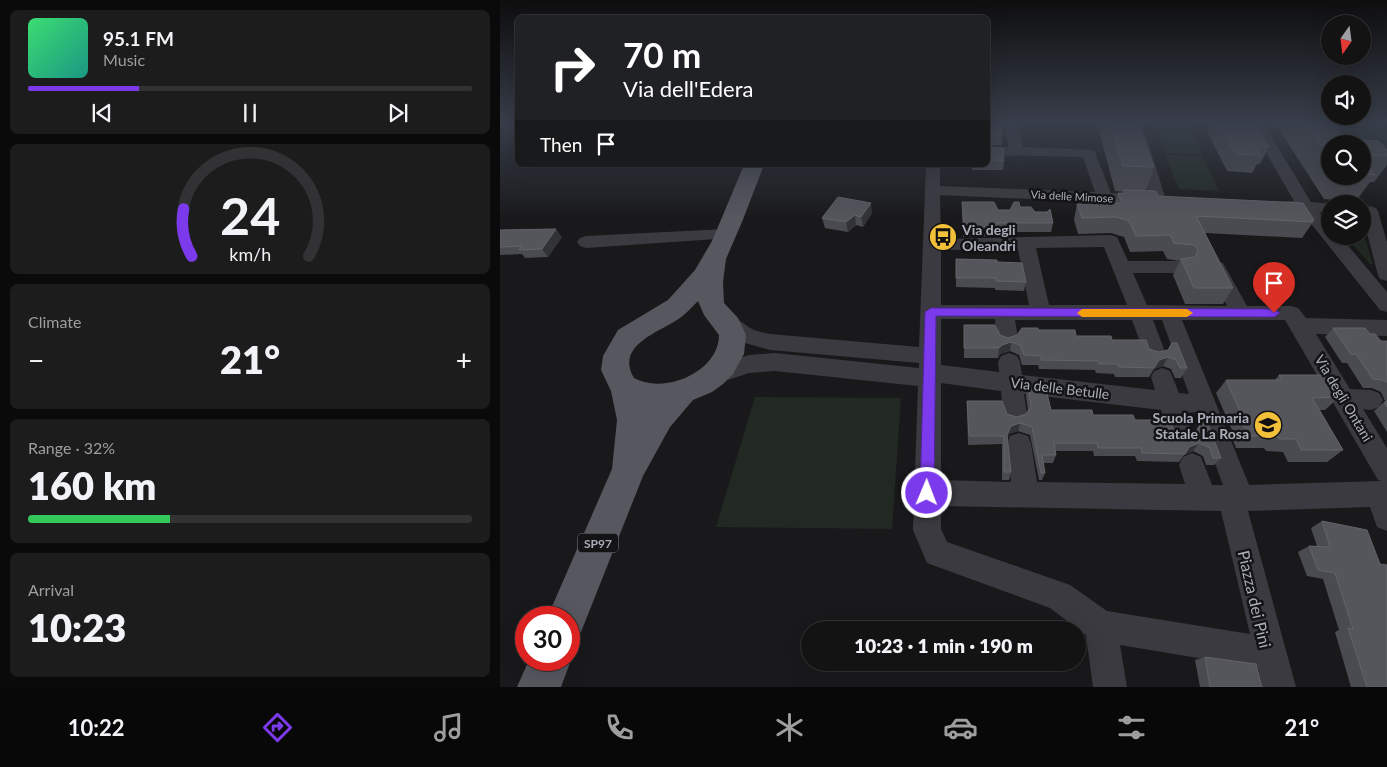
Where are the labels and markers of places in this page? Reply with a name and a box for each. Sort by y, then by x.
place label: Via degli Oleandri [961,221,1016,254]
bus stop icon: Via degli Oleandri [928,222,958,252]
pin [1253,262,1295,313]
place label: Scuola Primaria Statale La Rosa [1153,409,1249,442]
school or university icon: Scuola Primaria Statale La Rosa [1253,410,1283,440]

